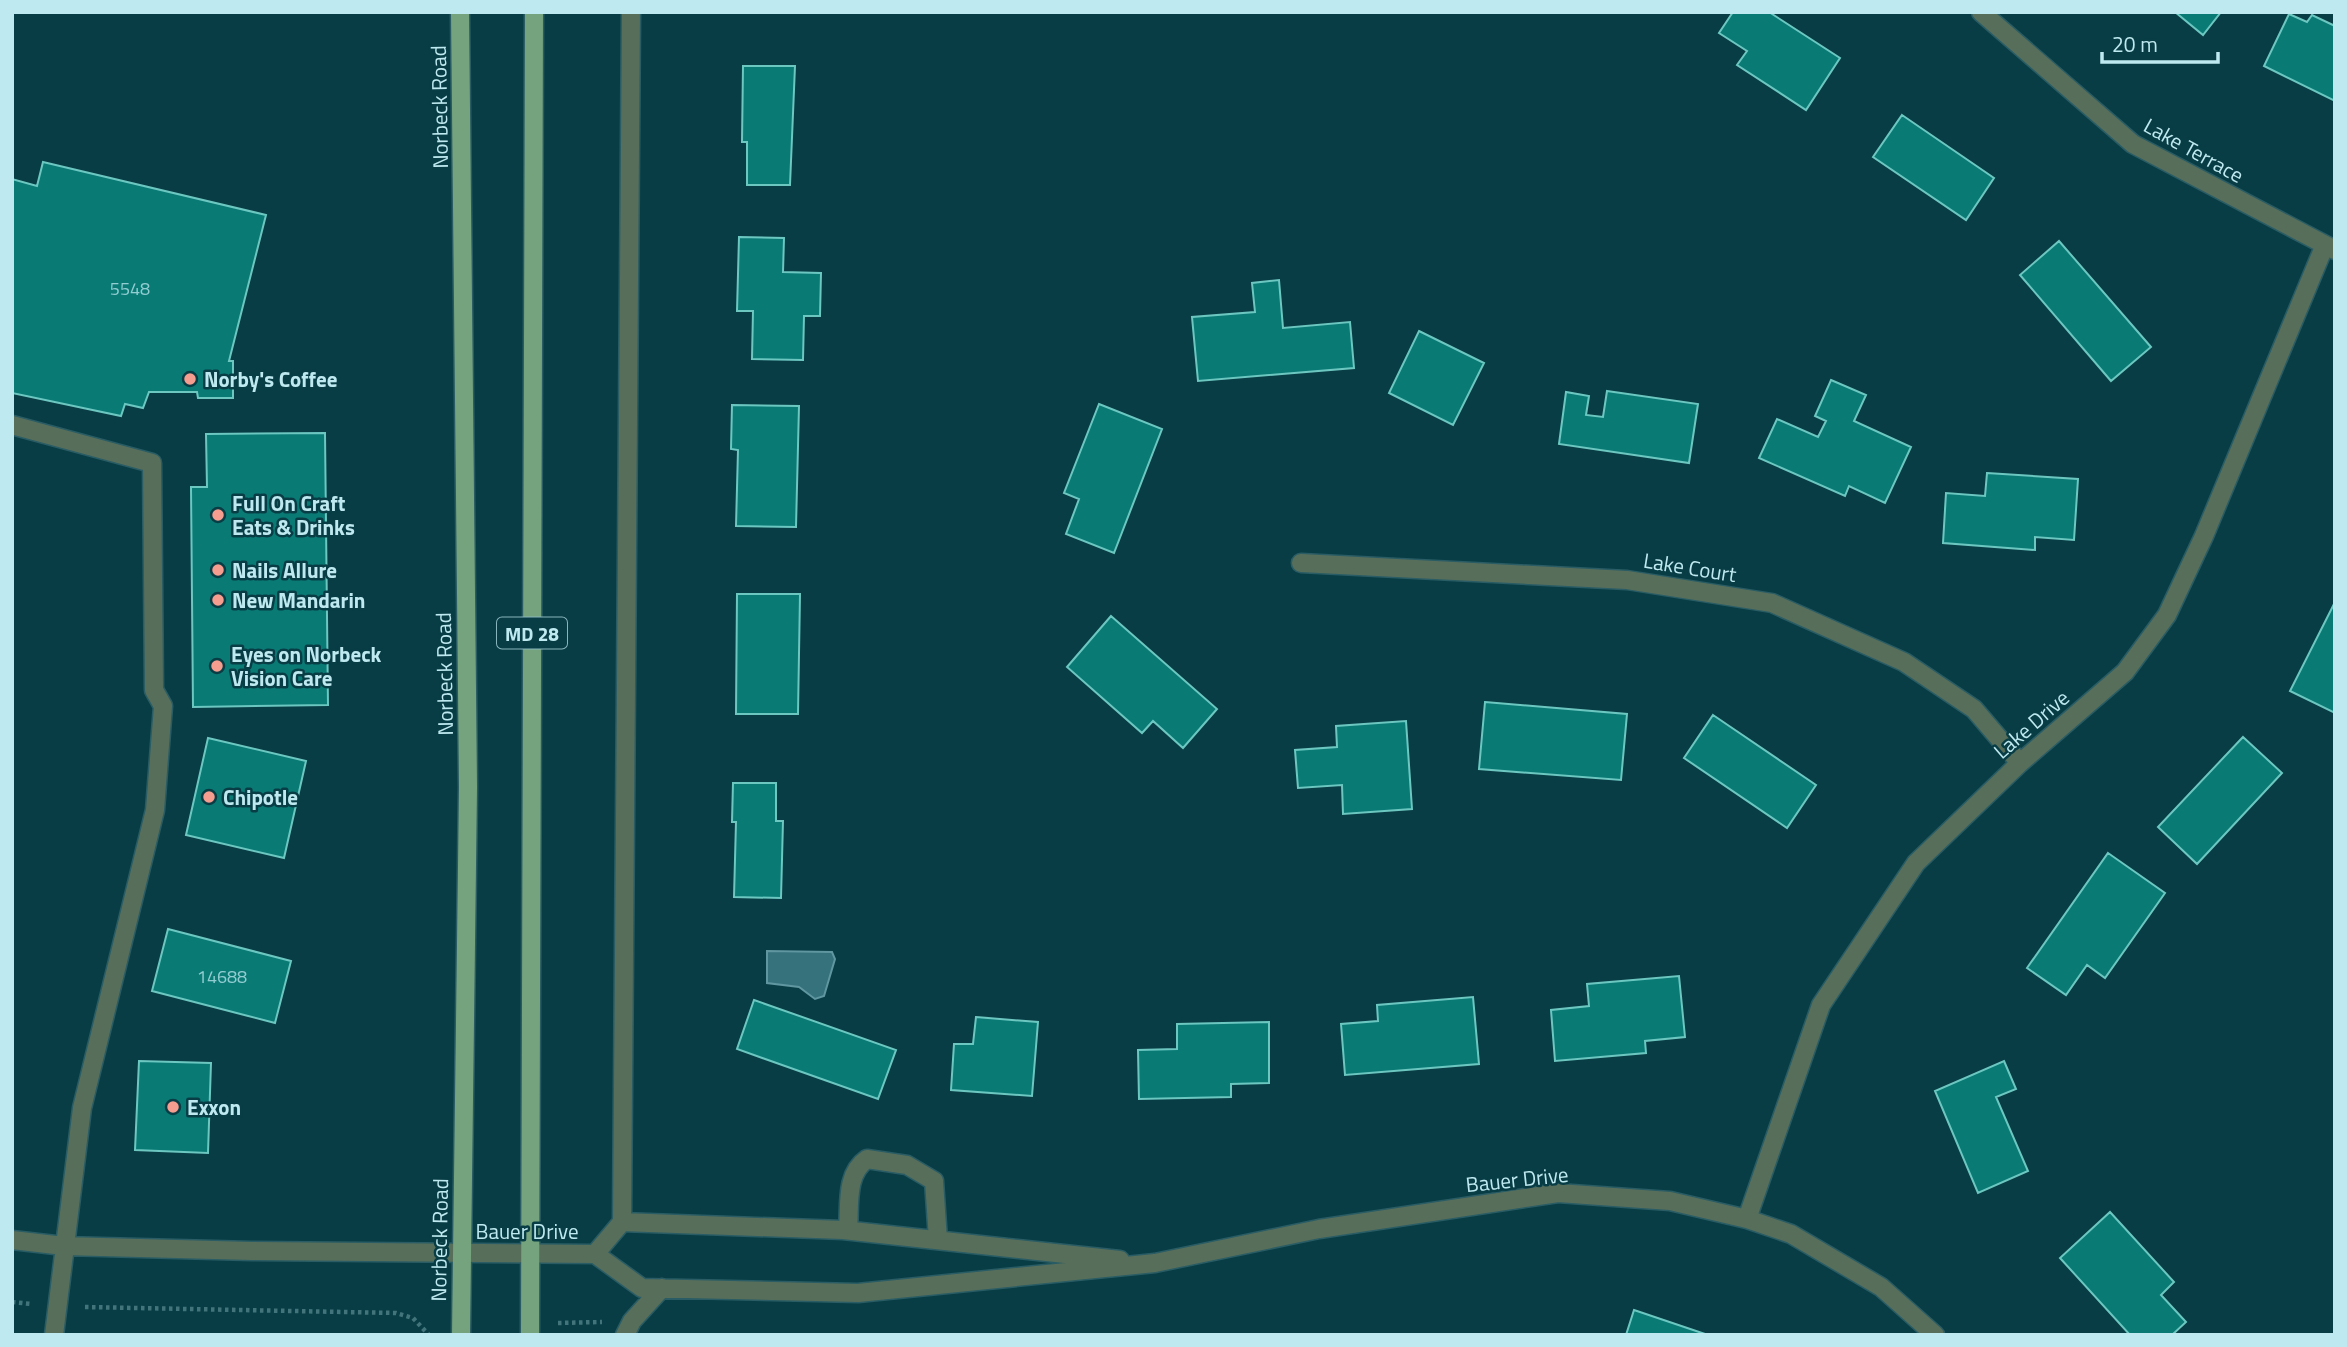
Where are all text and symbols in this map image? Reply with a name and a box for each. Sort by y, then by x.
scale bar [2102,21,2218,65]
text: 20 m [2112,28,2158,60]
street label: Norbeck Road [422,45,456,169]
street label: Lake Terrace [2138,109,2250,191]
house number: 5548 [110,275,150,302]
place label: Norby's Coffee [204,363,337,395]
marker: Norby's Coffee [182,371,198,387]
place label: Full On Craft Eats & Drinks [232,487,355,543]
marker: Full On Craft Eats & Drinks [210,507,226,523]
street label: Lake Court [1641,544,1739,590]
place label: Nails Allure [232,554,337,586]
marker: Nails Allure [210,562,226,578]
place label: New Mandarin [232,584,365,616]
marker: New Mandarin [210,592,226,608]
street label: Norbeck Road [427,612,461,736]
road number: MD 28 [497,618,567,648]
place label: Eyes on Norbeck Vision Care [231,638,382,694]
marker: Eyes on Norbeck Vision Care [209,658,225,674]
street label: Lake Drive [1986,682,2076,766]
place label: Chipotle [223,781,298,813]
marker: Chipotle [201,789,217,805]
house number: 14688 [197,963,247,990]
place label: Exxon [187,1091,241,1123]
marker: Exxon [165,1099,181,1115]
street label: Bauer Drive [1464,1158,1570,1200]
street label: Norbeck Road [422,1178,456,1302]
street label: Bauer Drive [475,1215,579,1247]

